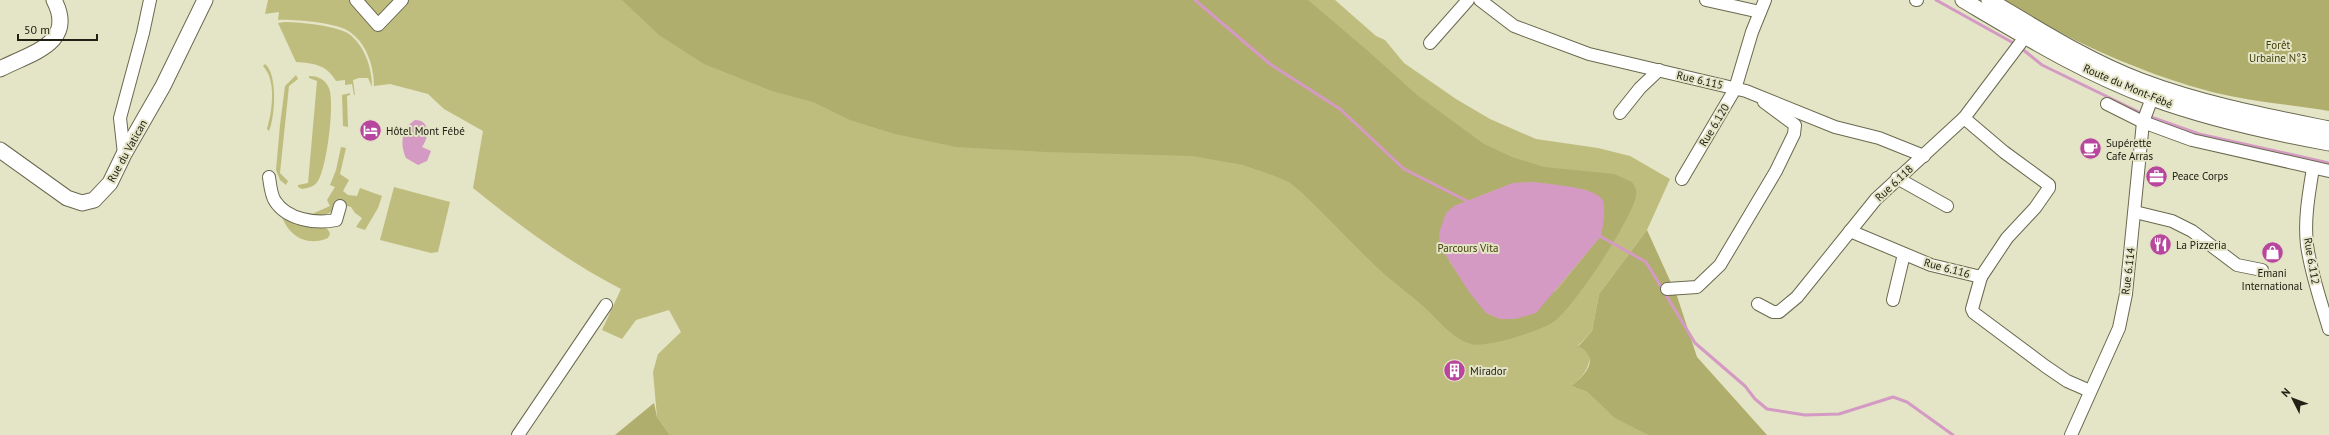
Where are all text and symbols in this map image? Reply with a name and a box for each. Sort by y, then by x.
scale bar [18,16,97,42]
text: 50 m [24,22,50,37]
park label: Forêt Urbaine N°3 [2249,38,2307,65]
street label: Route du Mont-Fébé [2081,61,2175,111]
street label: Rue 6.115 [1675,68,1725,92]
street label: Rue 6.120 [1696,101,1732,149]
street label: Rue du Vatican [104,117,150,185]
hotel icon: Hôtel Mont Fébé [357,118,383,144]
place label: Hôtel Mont Fébé [386,124,465,138]
cafe icon: Supérette Cafe Arras [2078,136,2104,162]
place label: Supérette Cafe Arras [2106,136,2153,163]
street label: Rue 6.118 [1872,162,1916,204]
office icon: Peace Corps [2144,163,2170,189]
place label: Peace Corps [2172,169,2229,183]
restaurant icon: La Pizzeria [2147,232,2173,258]
street label: Rue 6.112 [2301,237,2323,285]
place label: La Pizzeria [2176,238,2226,252]
shop icon: Emani International [2259,240,2285,266]
park label: Parcours Vita [1438,241,1498,255]
street label: Rue 6.114 [2118,247,2138,295]
street label: Rue 6.116 [1922,255,1972,281]
place label: Emani International [2242,266,2303,293]
building icon: Mirador [1442,358,1468,384]
place label: Mirador [1470,364,1507,378]
north arrow [2273,379,2313,419]
text: N [2278,385,2293,400]

